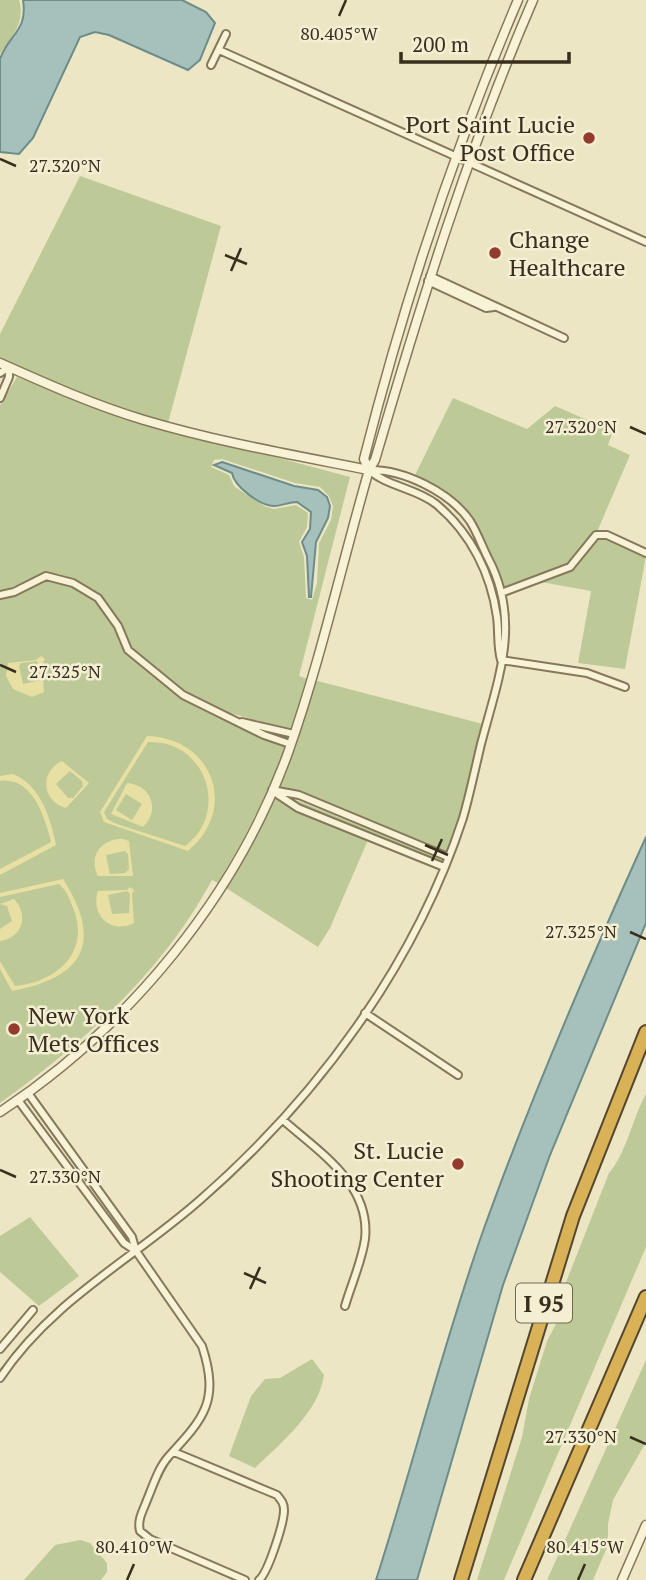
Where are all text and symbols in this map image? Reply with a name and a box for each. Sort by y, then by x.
text: 80.405°W [300,21,378,45]
scale bar [401,21,569,65]
text: 200 m [412,30,469,58]
place label: Port Saint Lucie Post Office [406,108,575,168]
marker: Port Saint Lucie Post Office [581,130,597,146]
text: 27.320°N [29,153,101,177]
place label: Change Healthcare [509,223,625,283]
marker: Change Healthcare [487,245,503,261]
text: 27.320°N [545,414,617,438]
text: 27.325°N [29,659,101,683]
text: 27.325°N [545,919,617,943]
place label: New York Mets Offices [28,999,160,1059]
marker: New York Mets Offices [6,1021,22,1037]
place label: St. Lucie Shooting Center [271,1134,445,1194]
marker: St. Lucie Shooting Center [450,1156,466,1172]
text: 27.330°N [29,1164,101,1188]
road number: I 95 [516,1284,572,1322]
text: 27.330°N [545,1424,617,1448]
text: 80.410°W [95,1534,173,1558]
text: 80.415°W [546,1534,624,1558]

